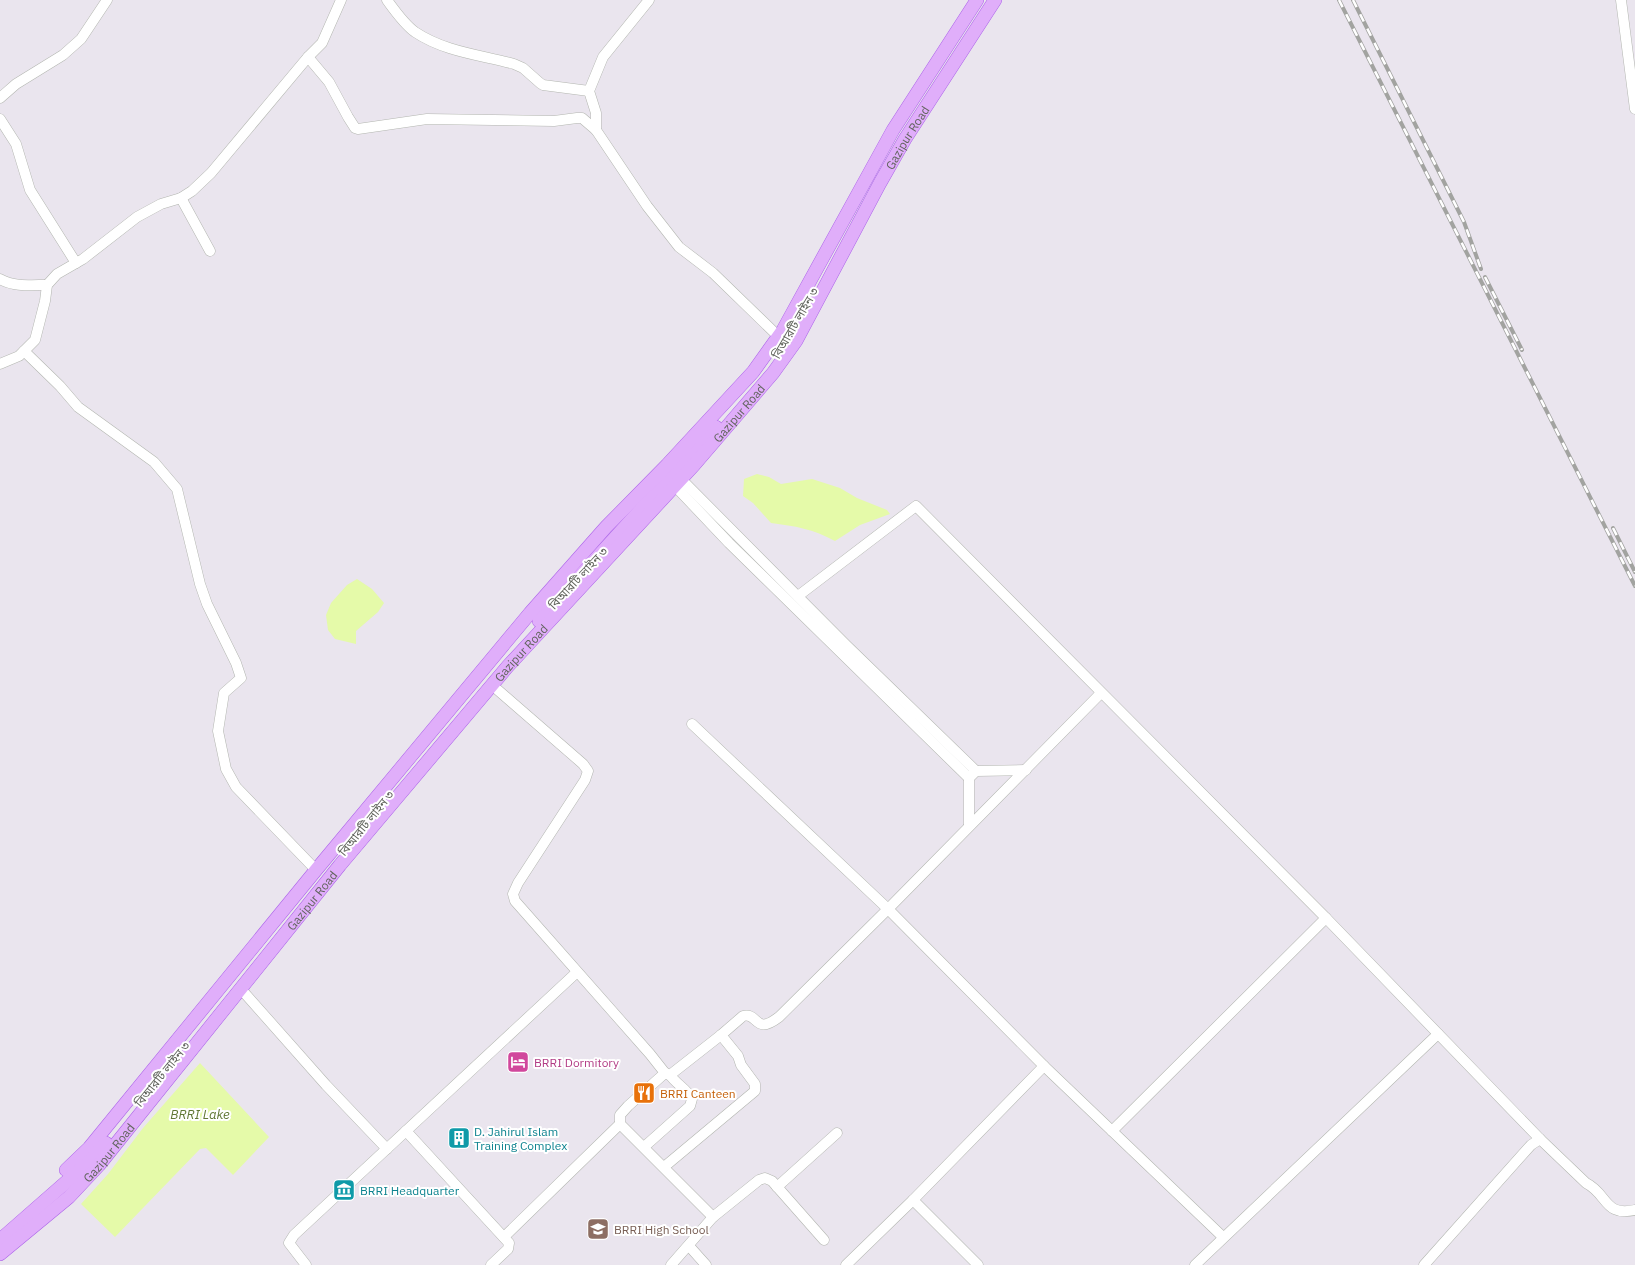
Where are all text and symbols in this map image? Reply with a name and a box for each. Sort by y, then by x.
street label: Gazipur Road [882,103,932,172]
street label: বিআরটি লাইন ৩ [768,285,821,362]
street label: Gazipur Road [709,381,768,445]
street label: বিআরটি লাইন ৩ [545,544,611,613]
street label: Gazipur Road [491,621,550,684]
street label: বিআরটি লাইন ৩ [335,787,397,859]
street label: Gazipur Road [283,867,340,933]
street label: বিআরটি লাইন ৩ [131,1038,193,1110]
hotel icon: BRRI Dormitory [505,1049,531,1075]
place label: BRRI Dormitory [534,1055,619,1070]
restaurant icon: BRRI Canteen [631,1080,657,1106]
place label: BRRI Canteen [660,1086,736,1101]
water label: BRRI Lake [170,1106,230,1123]
street label: Gazipur Road [80,1120,137,1185]
place label: D. Jahirul Islam Training Complex [474,1124,567,1153]
building icon: D. Jahirul Islam Training Complex [446,1125,472,1151]
museum icon: BRRI Headquarter [331,1177,357,1203]
place label: BRRI Headquarter [360,1183,460,1198]
school or university icon: BRRI High School [585,1216,611,1242]
place label: BRRI High School [614,1222,709,1237]

